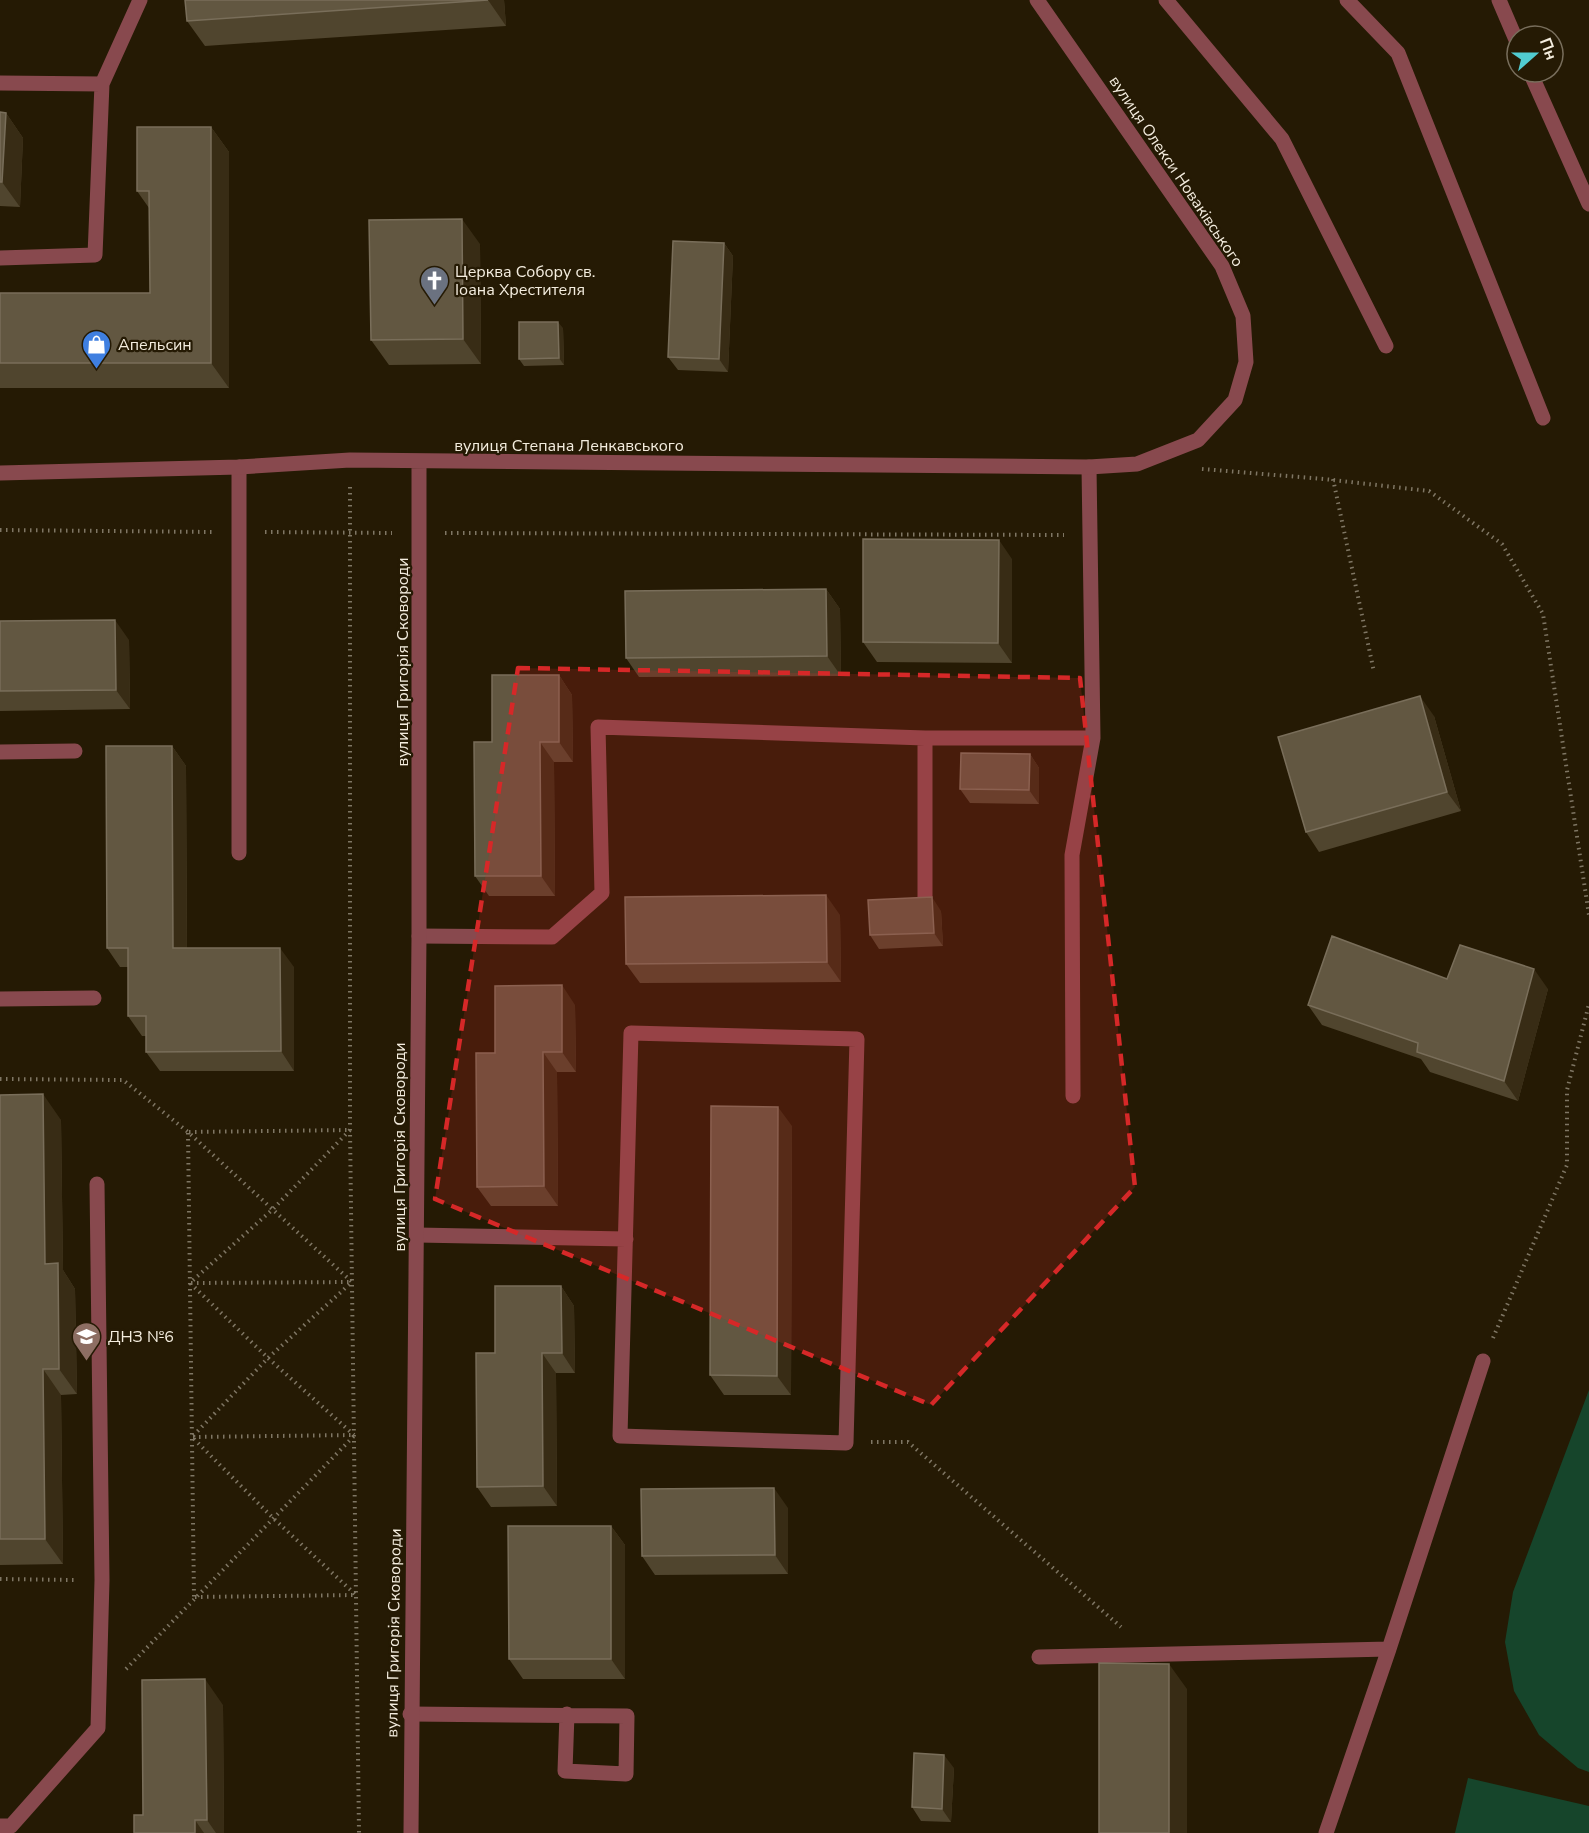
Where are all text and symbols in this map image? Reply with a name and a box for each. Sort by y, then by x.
north arrow [1505,24,1565,84]
text: Пн [1534,35,1562,63]
street label: вулиця Олекси Новаківського [1104,72,1249,271]
place label: Церква Собору св. Іоана Хрестителя [455,261,595,301]
church icon: Церква Собору св. Іоана Хрестителя [418,264,450,306]
shop icon: Апельсин [81,328,113,370]
place label: Апельсин [118,334,192,356]
street label: вулиця Степана Ленкавського [454,435,684,457]
street label: вулиця Григорія Сковороди [392,557,414,767]
street label: вулиця Григорія Сковороди [389,1042,411,1252]
school or university icon: ДНЗ №6 [71,1320,103,1362]
place label: ДНЗ №6 [108,1326,174,1348]
street label: вулиця Григорія Сковороди [381,1528,407,1738]

